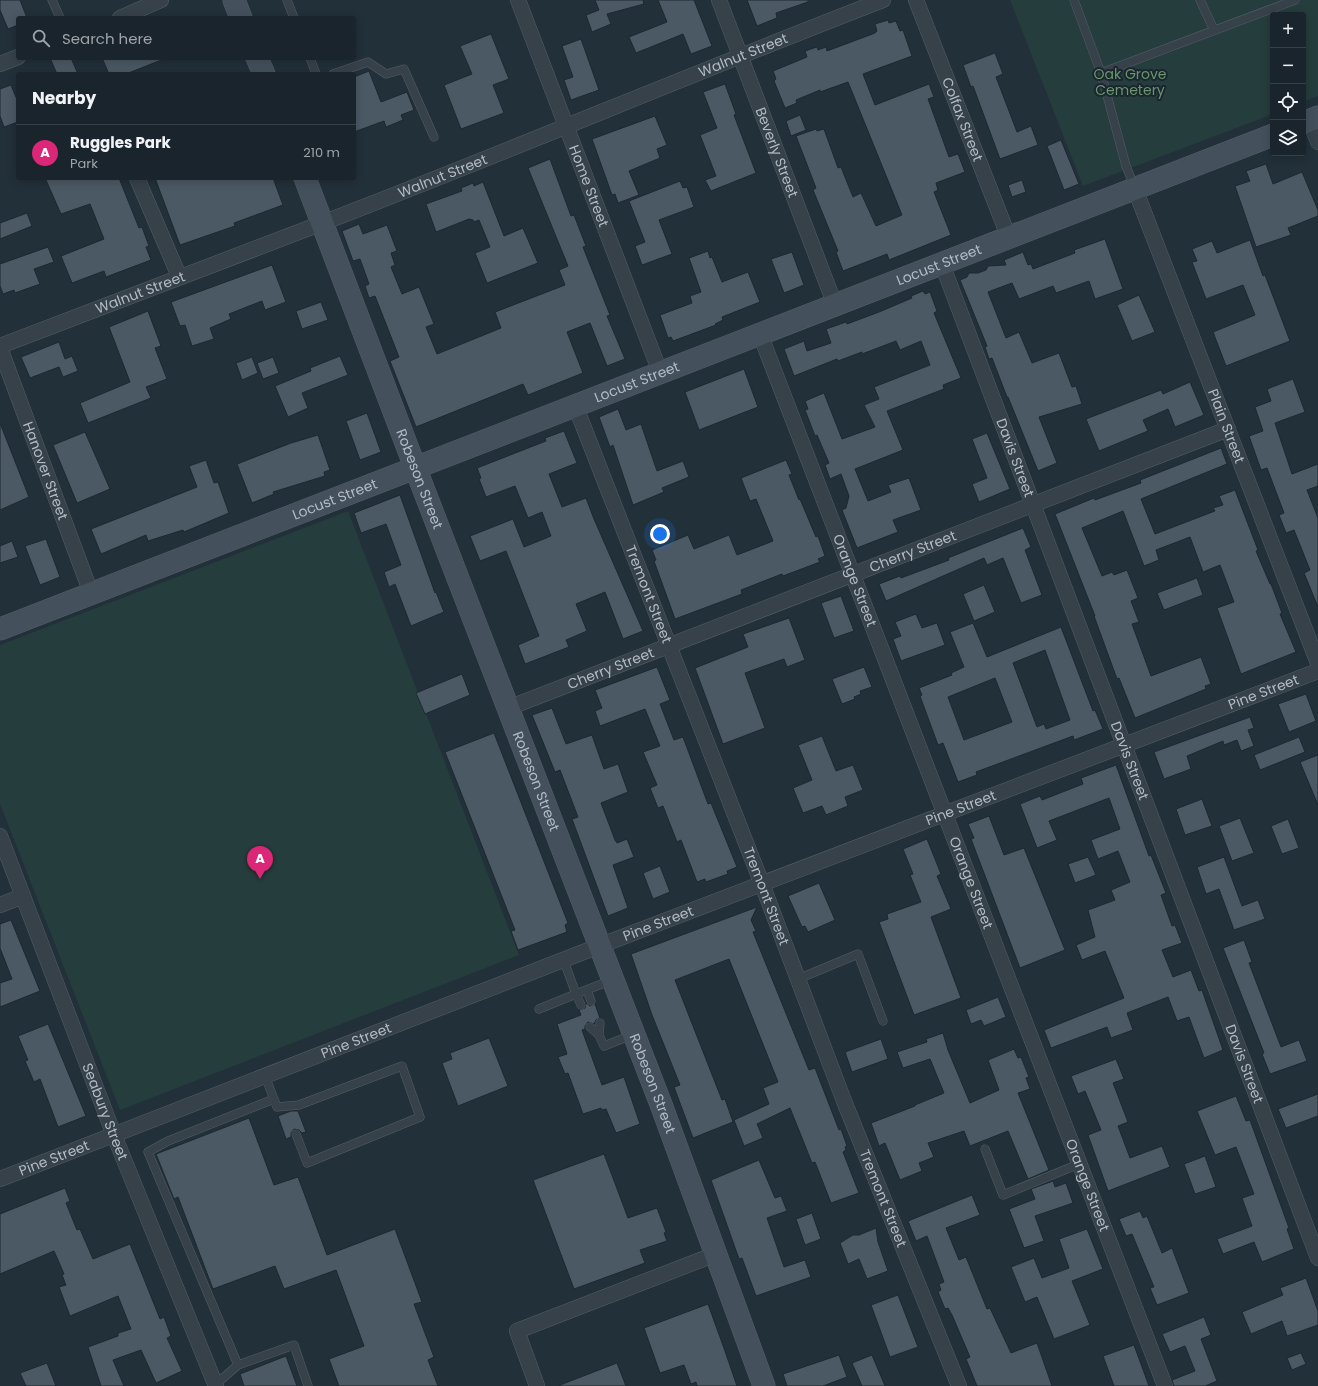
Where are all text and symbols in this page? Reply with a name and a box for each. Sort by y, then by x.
map controls [1270,12,1306,156]
button: + [1270,12,1306,48]
search box [16,16,356,60]
icon: search [30,27,52,49]
text: Search here [62,28,152,49]
street label: Walnut Street [695,28,791,82]
button: − [1270,48,1306,84]
park label: Oak Grove Cemetery [1093,64,1167,100]
street label: Colfax Street [937,74,988,164]
button: locate [1270,84,1306,120]
text: Nearby [32,86,96,110]
street label: Beverly Street [751,104,803,200]
button: layers [1270,120,1306,156]
text: Ruggles Park [70,132,171,153]
street label: Home Street [564,142,614,230]
text: A [40,143,50,162]
text: 210 m [303,143,340,162]
street label: Walnut Street [395,149,490,203]
text: Park [70,154,98,173]
street label: Locust Street [893,239,984,290]
street label: Walnut Street [92,266,188,319]
street label: Locust Street [591,356,682,407]
street label: Plain Street [1203,386,1250,466]
street label: Davis Street [991,415,1039,500]
street label: Hanover Street [18,419,73,523]
street label: Robeson Street [391,426,448,532]
street label: Locust Street [289,474,380,525]
your location [650,524,670,544]
street label: Cherry Street [866,525,959,577]
street label: Orange Street [828,531,882,630]
street label: Tremont Street [621,542,677,646]
street label: Cherry Street [564,642,657,694]
street label: Pine Street [1225,669,1301,714]
street label: Davis Street [1106,718,1154,803]
street label: Robeson Street [508,728,565,834]
street label: Pine Street [923,785,999,830]
street label: Orange Street [944,834,998,932]
street label: Tremont Street [738,844,794,948]
pin: A [247,846,273,879]
street label: Pine Street [620,901,696,946]
street label: Pine Street [318,1018,394,1063]
street label: Davis Street [1221,1021,1269,1106]
street label: Robeson Street [625,1031,681,1136]
street label: Seabury Street [77,1060,133,1163]
street label: Pine Street [16,1135,92,1181]
street label: Orange Street [1061,1136,1115,1234]
street label: Tremont Street [855,1146,912,1250]

